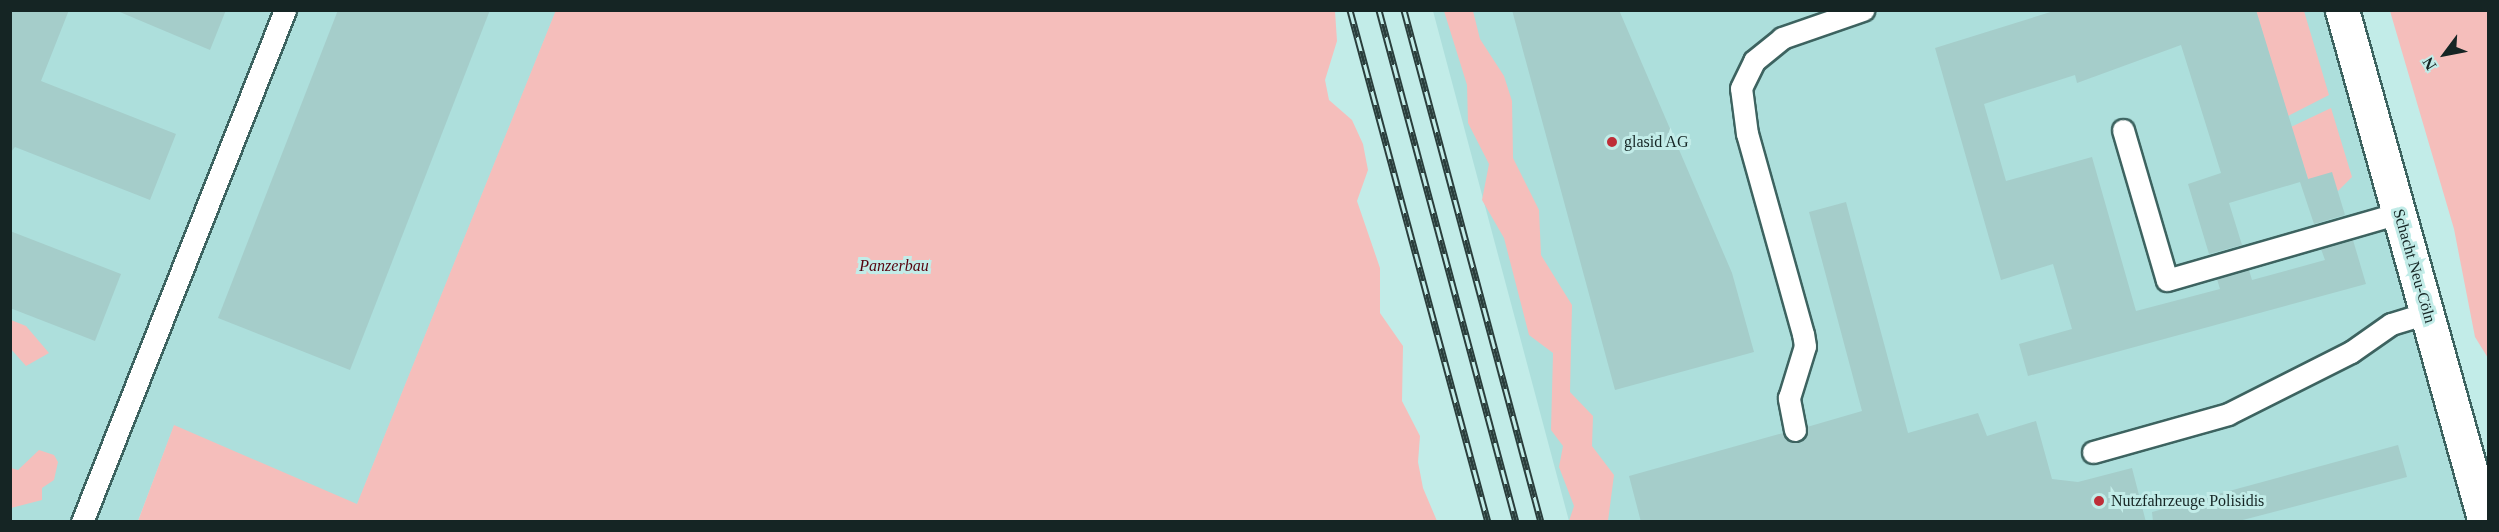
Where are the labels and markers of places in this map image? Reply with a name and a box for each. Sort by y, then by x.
place label: glasid AG [1624,132,1689,152]
marker: glasid AG [1605,135,1619,149]
place label: Nutzfahrzeuge Polisidis [2111,491,2264,511]
marker: Nutzfahrzeuge Polisidis [2092,494,2106,508]

